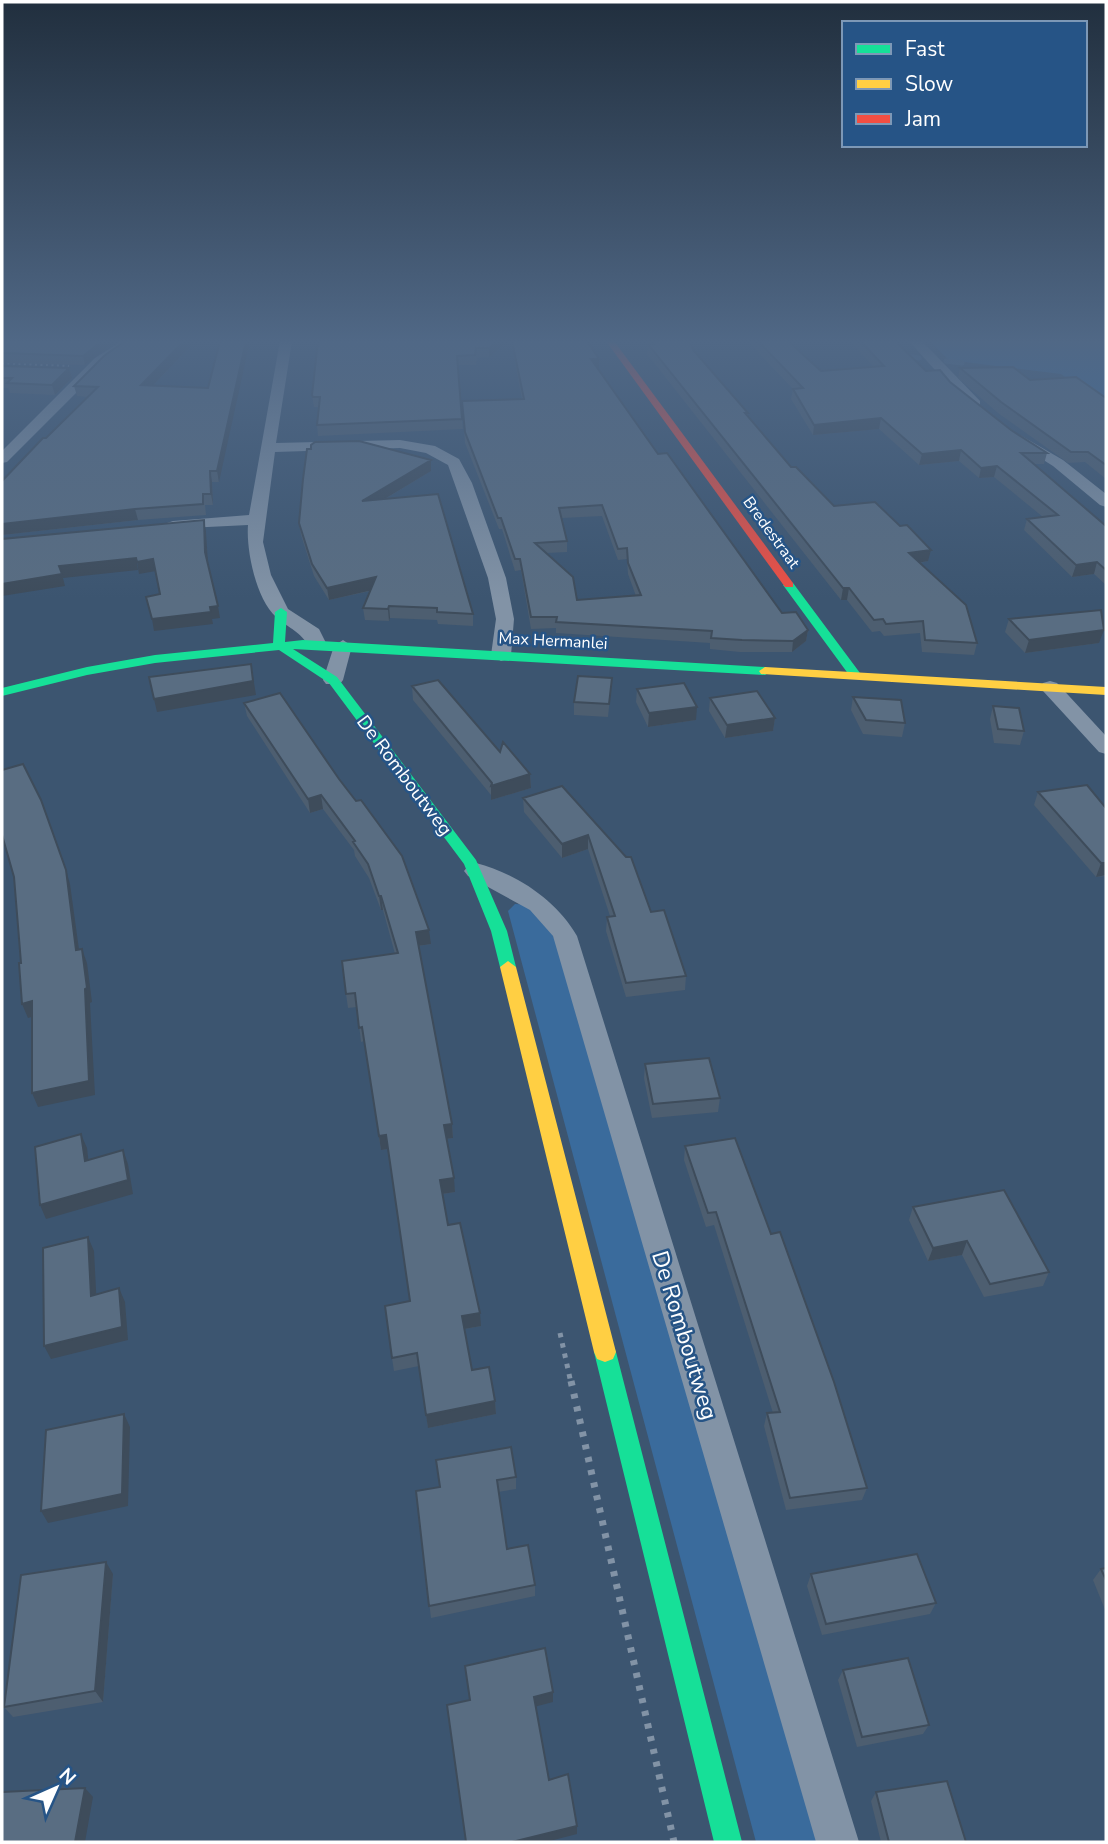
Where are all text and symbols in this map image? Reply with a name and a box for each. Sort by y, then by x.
legend [842,21,1087,147]
text: Fast [905,35,945,63]
text: Slow [905,70,954,98]
text: Jam [904,105,941,133]
street label: Bredestraat [738,492,805,573]
street label: Max Hermanlei [498,627,608,655]
street label: De Romboutweg [350,710,458,841]
street label: De Romboutweg [644,1247,725,1423]
north arrow [21,1753,91,1823]
text: N [53,1762,82,1791]

